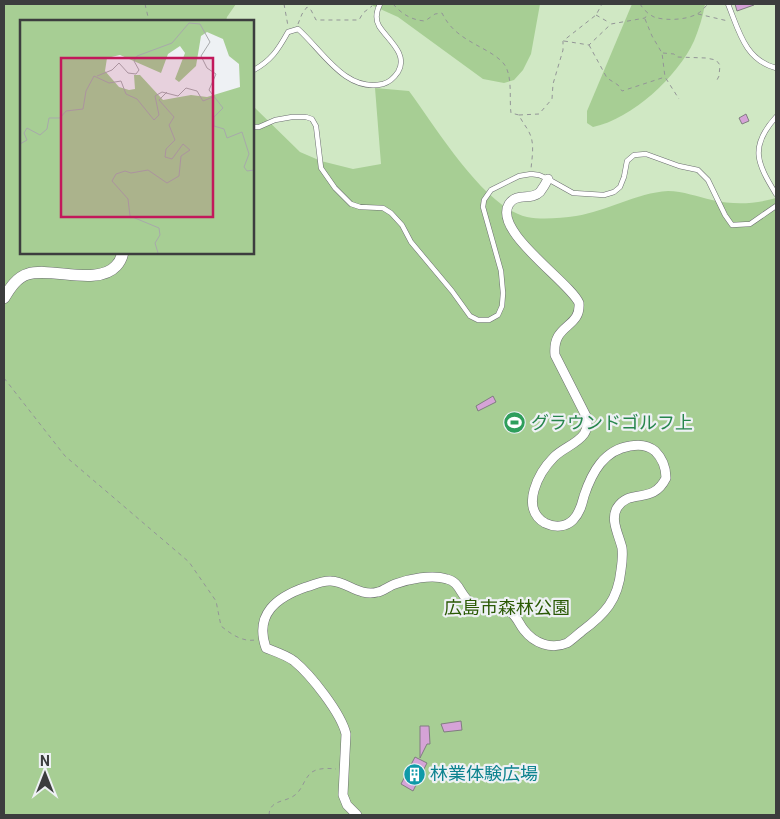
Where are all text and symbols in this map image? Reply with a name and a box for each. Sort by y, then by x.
inset map [20,20,254,254]
sports icon: グラウンドゴルフ上 [503,411,527,435]
place label: グラウンドゴルフ上 [531,412,693,433]
park label: 広島市森林公園 [444,597,570,618]
north arrow [20,749,70,799]
text: N [40,753,50,769]
building icon: 林業体験広場 [402,762,426,786]
place label: 林業体験広場 [430,763,538,784]

